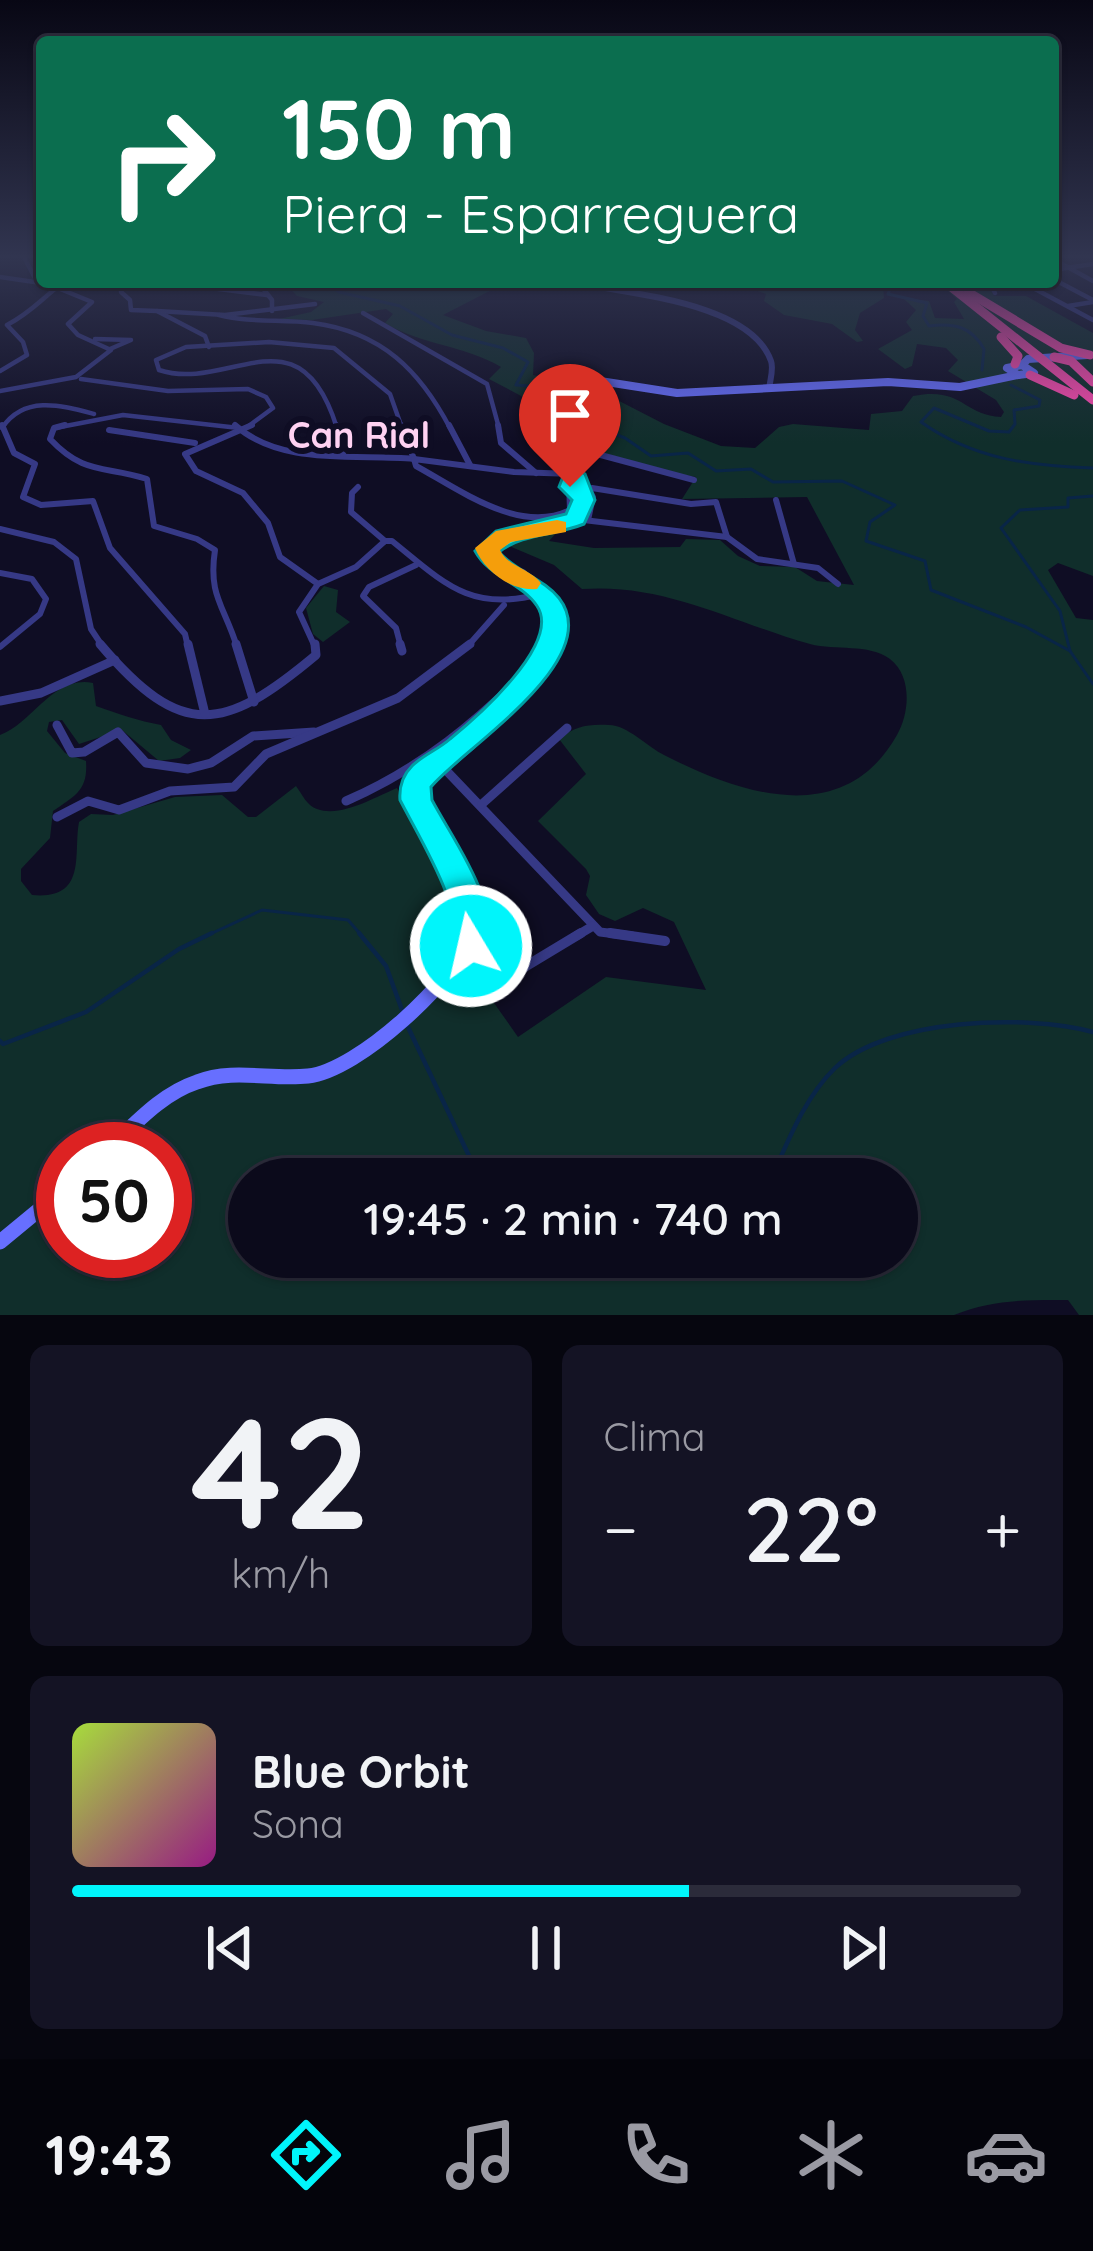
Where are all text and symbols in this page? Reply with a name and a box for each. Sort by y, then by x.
text: 150 m [282,75,516,180]
icon: right [84,84,240,240]
text: Piera - Esparreguera [282,179,799,247]
pin [519,364,621,487]
icon: arrive [537,382,603,448]
district label: Can Rial [288,412,430,457]
position arrow [408,883,534,1009]
speed limit sign: 50 [36,1122,192,1278]
text: 19:45 · 2 min · 740 m [363,1190,783,1246]
text: 42 [191,1373,371,1568]
text: Clima [604,1412,706,1461]
text: 22° [743,1472,878,1585]
text: − [604,1487,638,1570]
text: + [984,1487,1021,1570]
text: km/h [231,1549,330,1598]
text: Blue Orbit [252,1743,470,1799]
text: Sona [252,1799,344,1848]
icon: previous [197,1915,263,1981]
icon: pause [513,1915,579,1981]
icon: next [830,1915,896,1981]
icon: directions [264,2113,348,2197]
icon: music [439,2113,523,2197]
icon: phone [614,2113,698,2197]
icon: climate [789,2113,873,2197]
icon: car [964,2113,1048,2197]
text: 19:43 [45,2121,173,2189]

